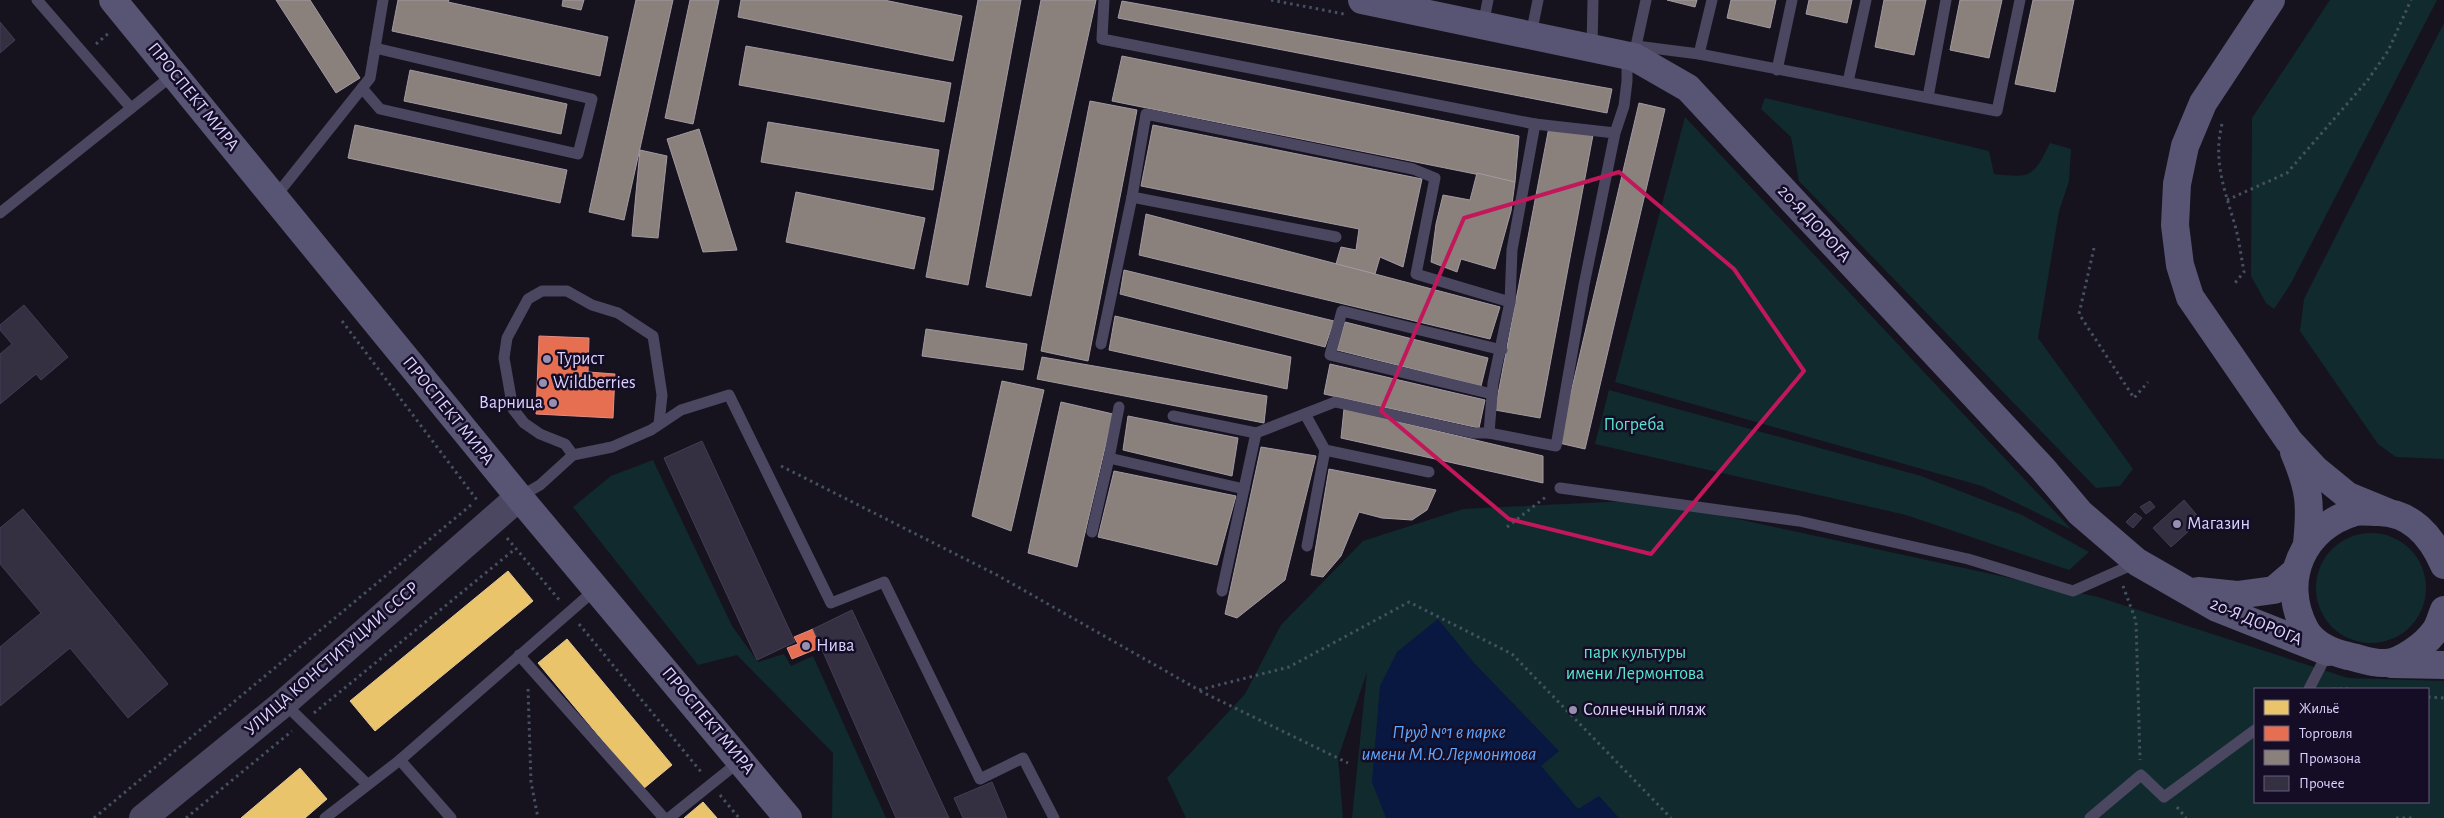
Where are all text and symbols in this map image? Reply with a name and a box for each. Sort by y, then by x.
street label: ПРОСПЕКТ МИРА [144,39,242,155]
street label: 20-Я ДОРОГА [1774,182,1854,266]
place label: Турист [557,350,605,368]
street label: ПРОСПЕКТ МИРА [399,353,497,469]
marker: Турист [541,353,553,365]
place label: Wildberries [553,374,636,392]
marker: Wildberries [537,377,549,389]
place label: Варница [479,394,543,412]
marker: Варница [547,397,559,409]
park label: Погреба [1604,415,1664,434]
place label: Магазин [2187,515,2250,533]
marker: Магазин [2171,518,2183,530]
street label: УЛИЦА КОНСТИТУЦИИ СССР [242,579,422,739]
street label: 20-Я ДОРОГА [2207,595,2305,650]
place label: Нива [816,637,855,655]
marker: Нива [800,640,812,652]
park label: парк культуры имени Лермонтова [1566,644,1704,683]
street label: ПРОСПЕКТ МИРА [658,664,758,778]
legend [2254,688,2429,803]
place label: Солнечный пляж [1583,701,1706,719]
text: Жильё [2299,701,2339,716]
marker: Солнечный пляж [1567,704,1579,716]
water label: Пруд №1 в парке имени М.Ю.Лермонтова [1362,723,1536,764]
text: Торговля [2299,726,2353,741]
text: Промзона [2299,751,2361,766]
text: Прочее [2299,776,2345,791]

